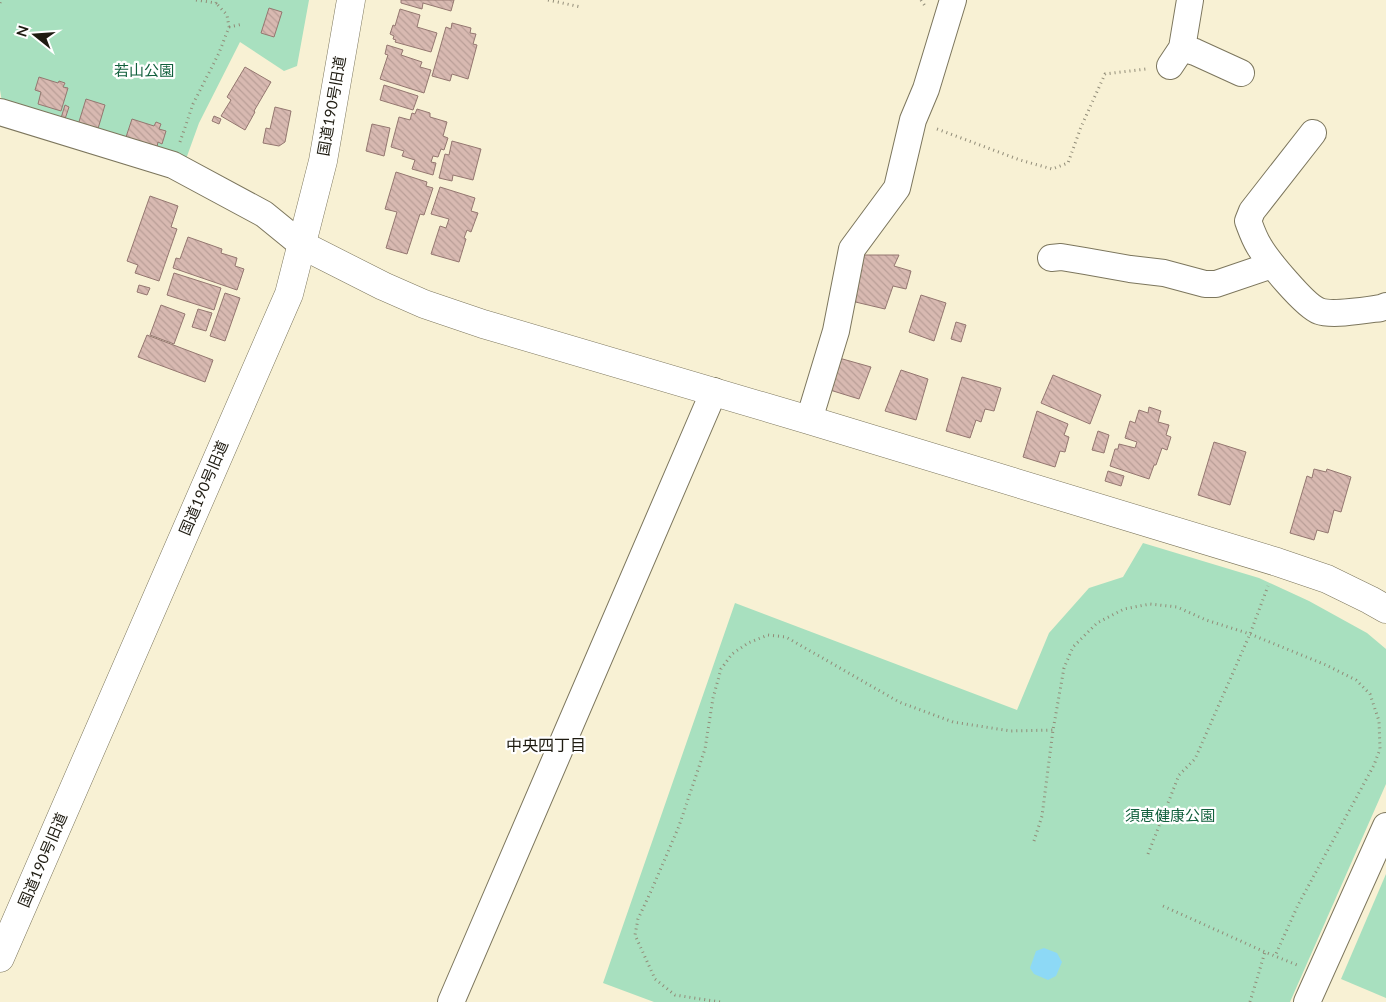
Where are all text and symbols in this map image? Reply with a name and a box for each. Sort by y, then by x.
north arrow [10,10,60,60]
text: N [12,23,32,39]
street label: 国道190号旧道 [313,54,349,157]
park label: 若山公園 [114,61,174,79]
street label: 国道190号旧道 [175,438,231,538]
district label: 中央四丁目 [506,735,586,754]
park label: 須恵健康公園 [1125,806,1215,824]
street label: 国道190号旧道 [14,810,70,910]

